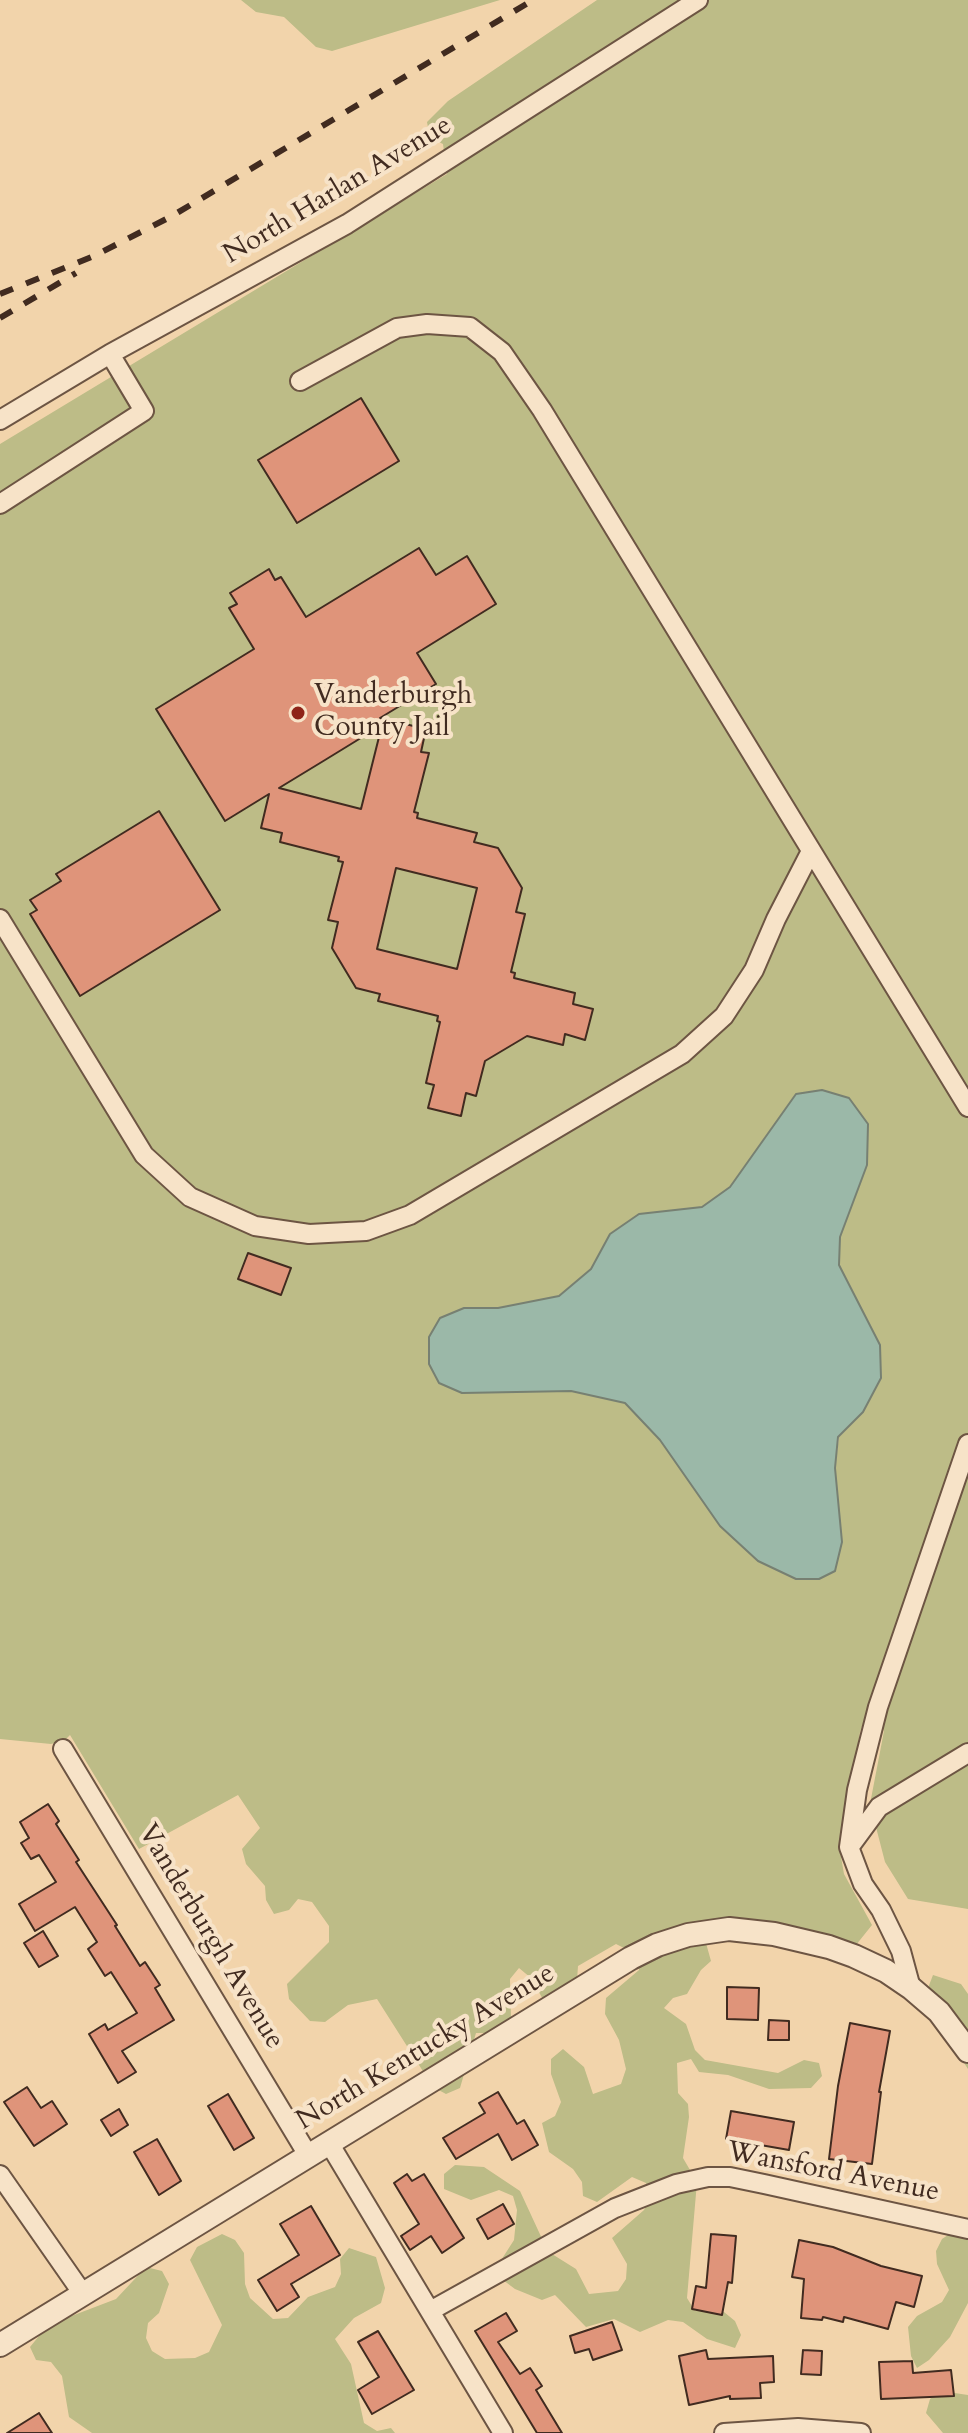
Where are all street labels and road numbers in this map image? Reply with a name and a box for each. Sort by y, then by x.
street label: North Harlan Avenue [218,110,458,272]
street label: Vanderburgh Avenue [130,1818,290,2056]
street label: North Kentucky Avenue [291,1958,561,2138]
street label: Wansford Avenue [724,2136,942,2210]

